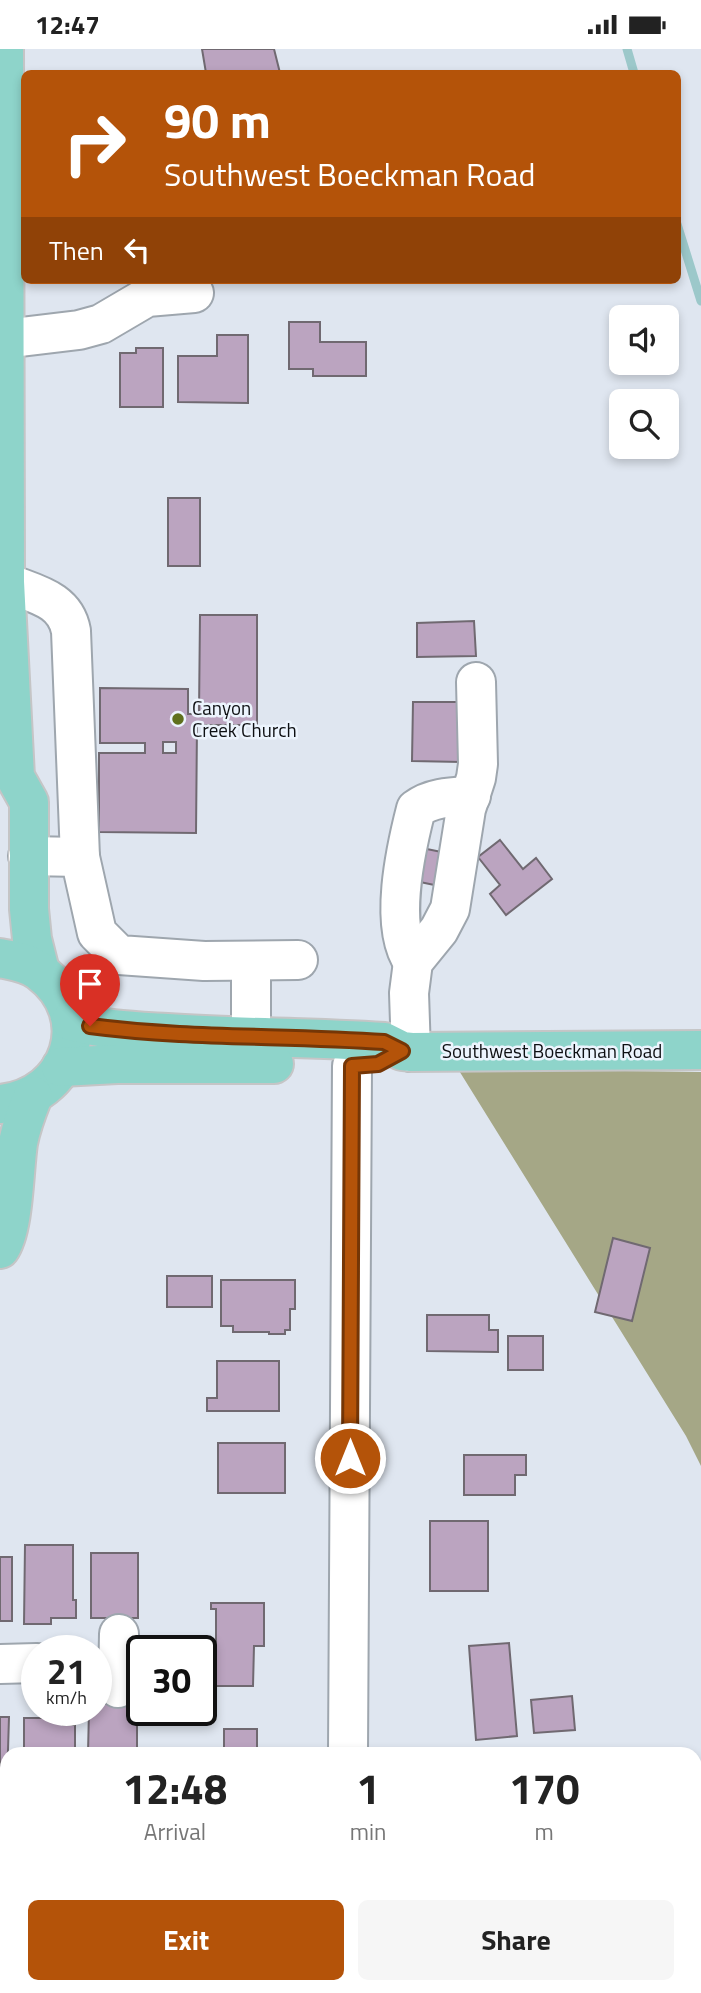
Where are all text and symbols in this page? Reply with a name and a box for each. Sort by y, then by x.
text: 12:47 [35,5,100,44]
text: 90 m [164,82,271,157]
icon: right [49,98,140,189]
text: Southwest Boeckman Road [164,150,535,198]
text: Then [49,231,104,270]
icon: left [118,231,156,269]
map controls [609,305,679,459]
button: sound [609,305,679,375]
button: search [609,389,679,459]
place label: Canyon Creek Church [192,693,297,744]
marker: Canyon Creek Church [170,711,186,727]
pin [60,954,120,1026]
icon: arrive [71,965,109,1003]
street label: Southwest Boeckman Road [442,1036,662,1065]
position arrow [313,1421,387,1495]
speed limit sign: 30 [126,1635,217,1726]
text: 21 [47,1644,86,1698]
text: km/h [46,1684,87,1711]
text: 12:48 [122,1756,227,1820]
text: 1 [356,1756,380,1820]
text: 170 [509,1756,579,1820]
text: Arrival [144,1814,206,1849]
text: min [350,1814,386,1849]
text: m [535,1814,554,1849]
button: Exit [28,1900,344,1980]
button: Share [358,1900,674,1980]

